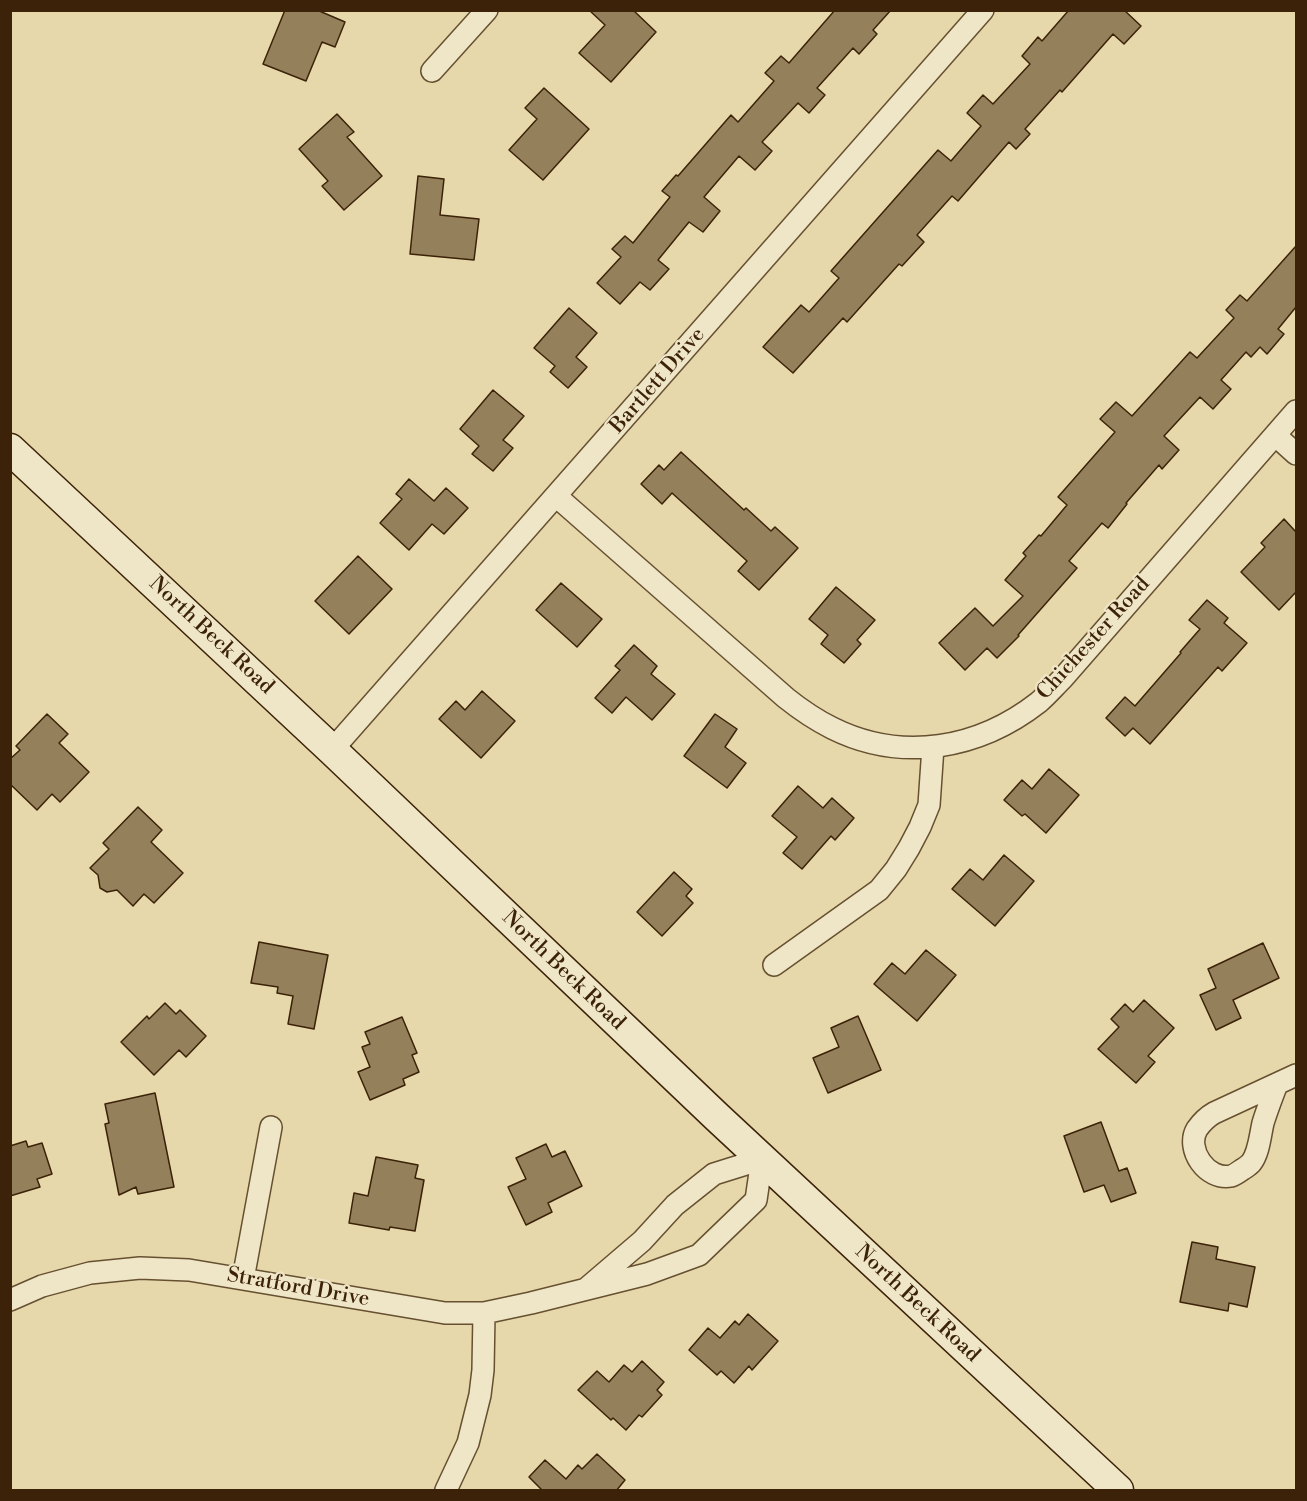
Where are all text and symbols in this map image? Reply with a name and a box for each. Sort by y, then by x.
street label: Bartlett Drive [605,323,711,439]
street label: North Beck Road [143,572,279,700]
street label: Chichester Road [1032,572,1156,706]
street label: North Beck Road [496,906,630,1036]
street label: North Beck Road [849,1240,985,1368]
street label: Stratford Drive [225,1263,371,1313]

